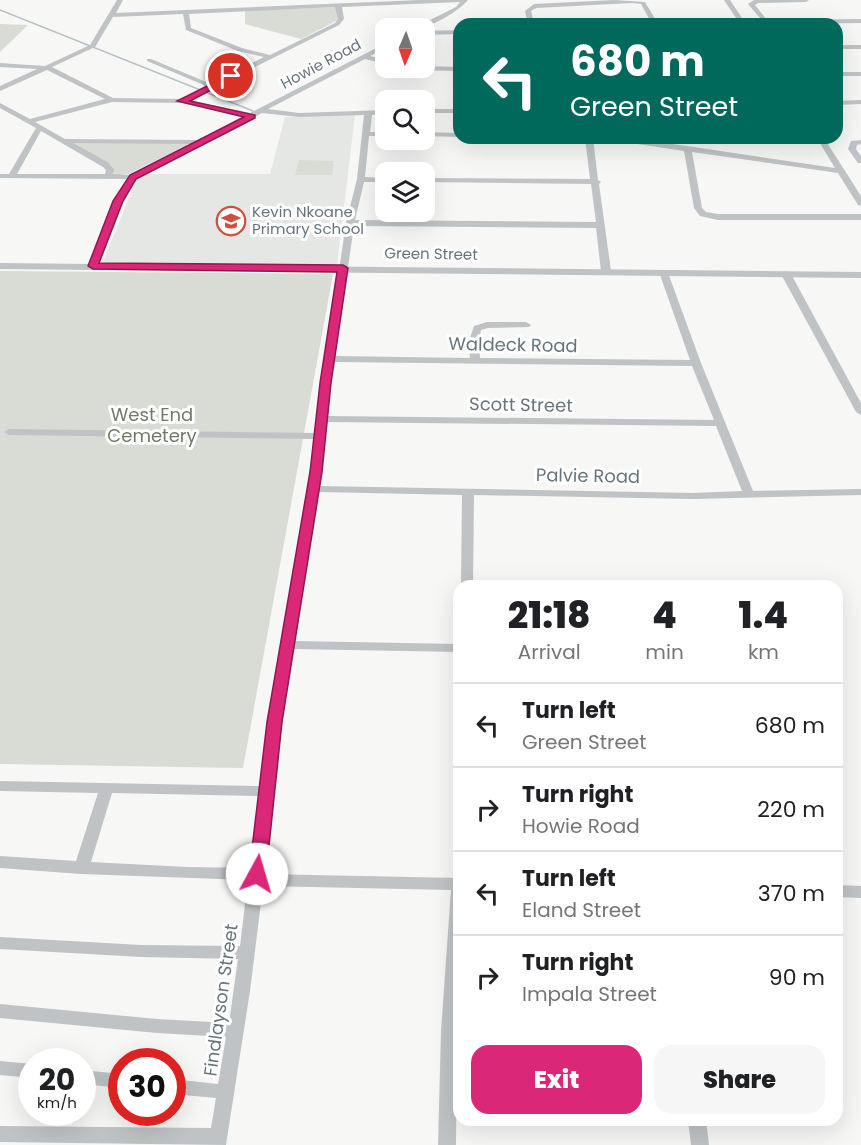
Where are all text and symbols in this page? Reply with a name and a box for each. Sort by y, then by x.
north arrow [375,18,435,78]
map controls [375,18,435,222]
text: 680 m [570,32,705,91]
street label: Howie Road [277,34,365,94]
icon: left [471,42,549,120]
pin [205,50,256,101]
icon: arrive [214,59,247,92]
text: Green Street [570,88,738,125]
button: search [375,90,435,150]
button: layers [375,162,435,222]
place label: Kevin Nkoane Primary School [252,201,364,239]
school or university icon: Kevin Nkoane Primary School [215,205,247,237]
street label: Green Street [384,242,478,265]
street label: Waldeck Road [448,331,578,358]
street label: Scott Street [469,391,573,418]
park label: West End Cemetery [107,402,197,448]
street label: Palvie Road [536,462,640,489]
text: 21:18 [508,590,591,641]
text: 4 [652,590,677,641]
text: 1.4 [739,590,788,641]
text: Arrival [518,638,581,666]
text: min [645,638,684,666]
text: km [748,638,779,666]
text: Turn left [522,695,616,726]
icon: left [471,709,504,742]
text: 680 m [755,710,825,741]
text: Green Street [522,728,647,756]
text: Turn right [522,779,633,810]
icon: right [471,793,504,826]
text: 220 m [757,794,825,825]
text: Howie Road [522,812,640,840]
position arrow [225,842,289,906]
text: Turn left [522,863,616,894]
icon: left [471,877,504,910]
text: 370 m [758,878,825,909]
text: Eland Street [522,896,641,924]
street label: Findlayson Street [197,922,244,1078]
text: Turn right [522,947,633,978]
icon: right [471,961,504,994]
text: 90 m [769,962,825,993]
text: Impala Street [522,980,657,1008]
button: Exit [471,1045,642,1114]
button: Share [654,1045,825,1114]
speed limit sign: 30 [108,1048,186,1126]
text: 20 [39,1058,75,1101]
text: km/h [37,1092,77,1113]

